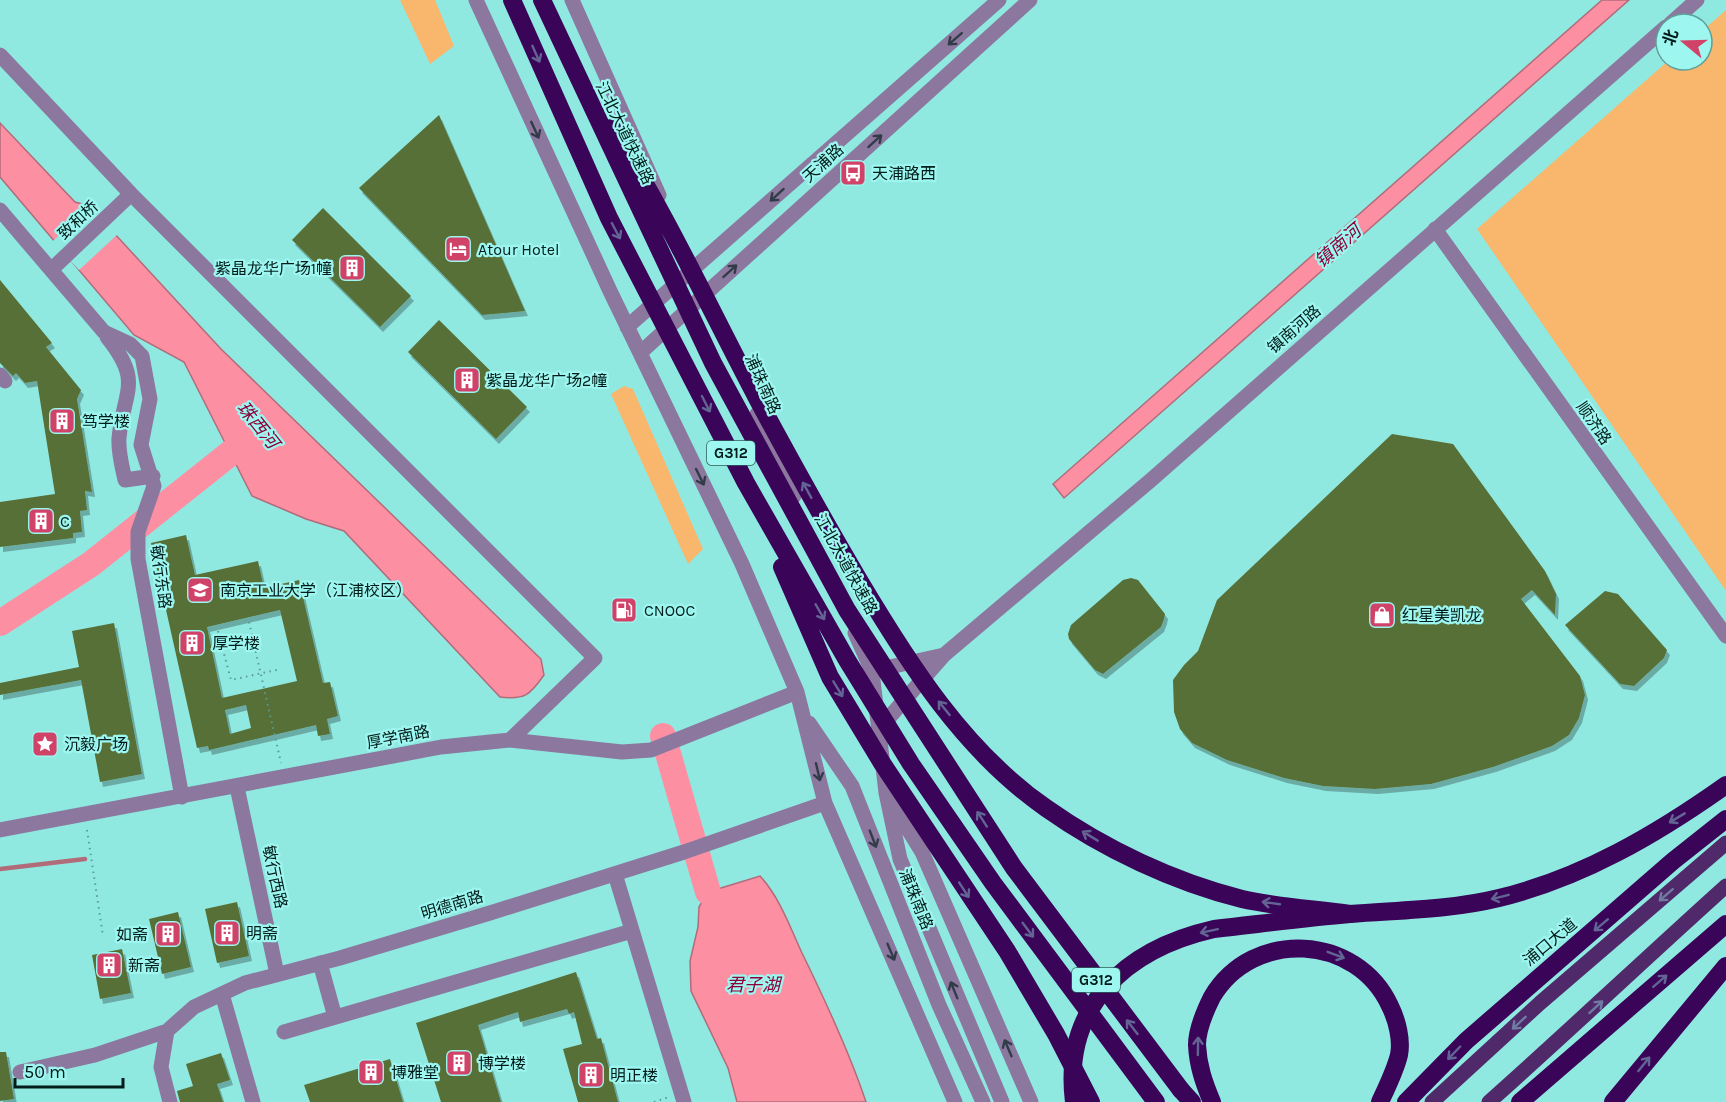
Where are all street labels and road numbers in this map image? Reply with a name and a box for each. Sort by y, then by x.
street label: 江北大道快速路 [592,78,658,188]
street label: 天浦路 [799,140,847,186]
street label: 致和桥 [54,197,102,243]
street label: 镇南河路 [1264,301,1324,357]
street label: 浦珠南路 [741,351,785,417]
street label: 顺济路 [1572,398,1616,448]
road number: G312 [707,441,755,465]
street label: 江北大道快速路 [811,510,881,618]
street label: 敏行东路 [147,544,175,610]
street label: 厚学南路 [365,722,431,752]
street label: 敏行西路 [259,844,291,910]
street label: 浦珠南路 [895,866,937,932]
street label: 明德南路 [419,887,485,923]
street label: 浦口大道 [1519,914,1581,970]
road number: G312 [1072,968,1120,992]

